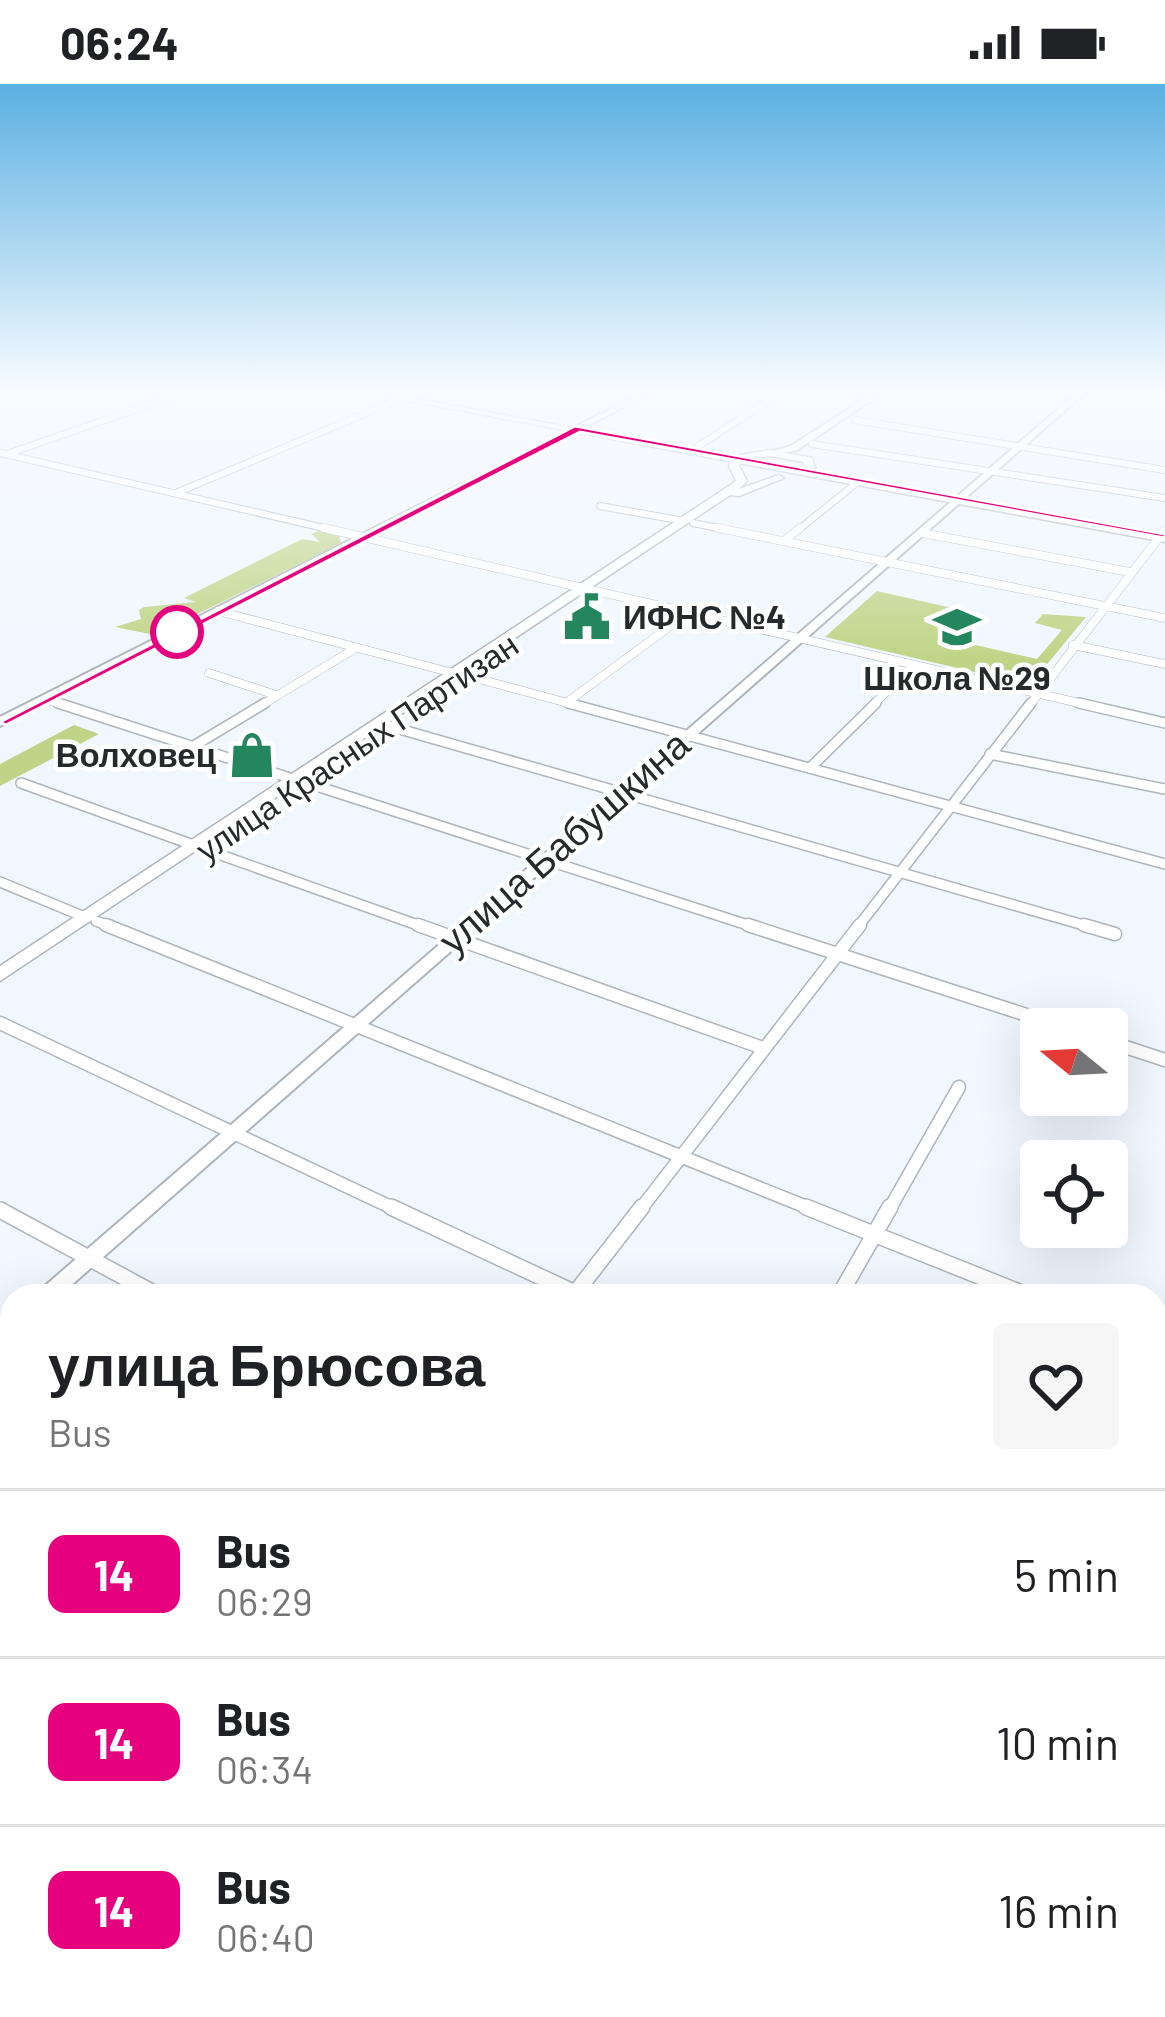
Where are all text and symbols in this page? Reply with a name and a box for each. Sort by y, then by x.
text: 06:24 [60,15,179,69]
public building icon: ИФНС №4 [562,592,612,642]
place label: ИФНС №4 [623,596,786,636]
school or university icon: Школа №29 [932,602,982,652]
unlabelled marker [152,607,202,657]
street label: улица Красных Партизан [188,623,525,869]
place label: Школа №29 [863,657,1051,697]
street label: улица Бабушкина [428,719,698,962]
shop icon: Волховец [227,730,277,780]
place label: Волховец [56,734,216,774]
north arrow [1020,1008,1128,1116]
map controls [1020,1008,1128,1248]
button: locate [1020,1140,1128,1248]
button: heart [993,1323,1119,1449]
text: улица Брюсова [48,1329,485,1397]
text: Bus [48,1408,112,1455]
text: Bus [216,1523,291,1577]
text: 5 min [1014,1547,1119,1601]
text: 14 [94,1549,134,1599]
text: 06:29 [216,1577,313,1624]
text: Bus [216,1691,291,1745]
text: 10 min [996,1715,1119,1769]
text: 14 [94,1717,134,1767]
text: 06:34 [216,1745,313,1792]
text: Bus [216,1859,291,1913]
text: 16 min [998,1883,1119,1937]
text: 14 [94,1885,134,1935]
text: 06:40 [216,1913,315,1960]

